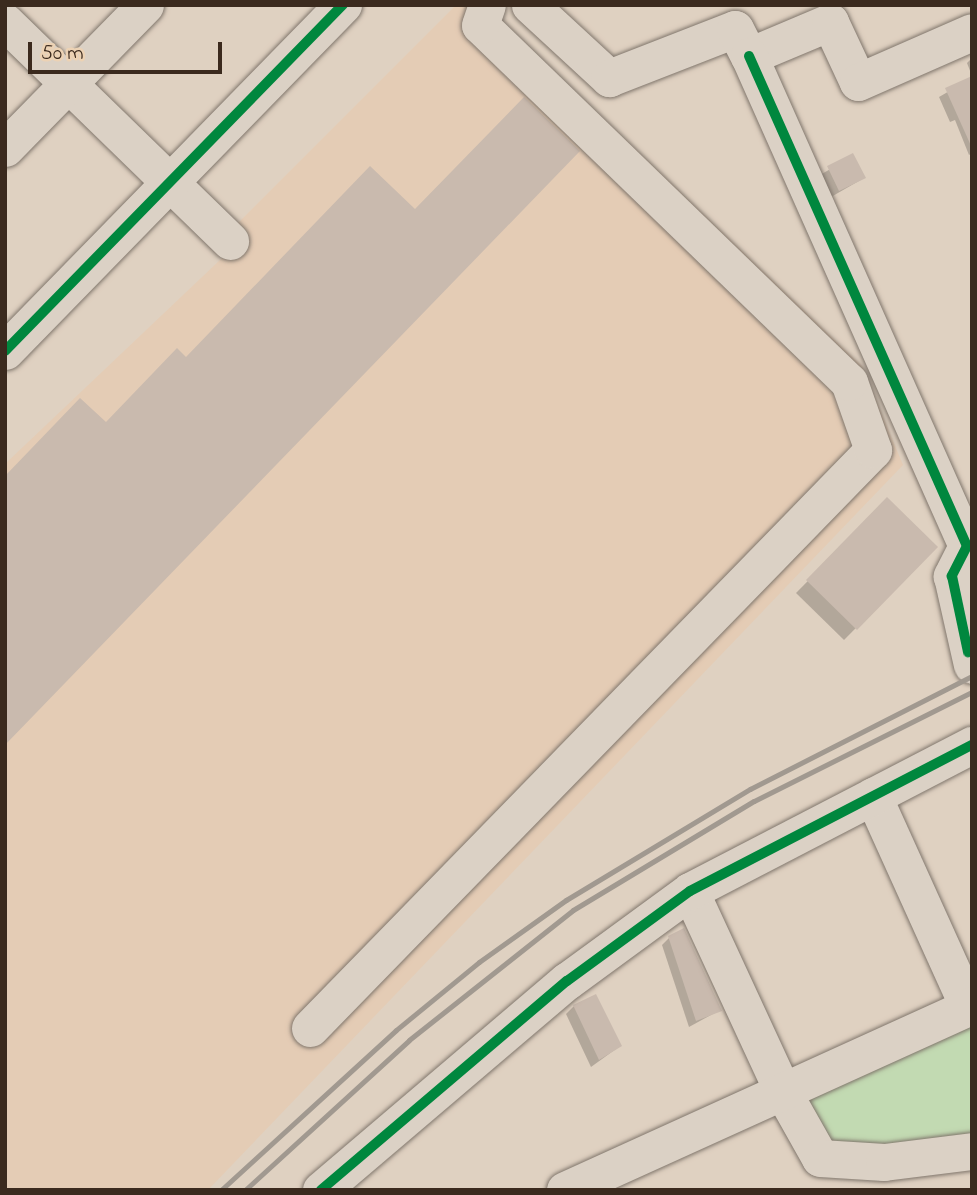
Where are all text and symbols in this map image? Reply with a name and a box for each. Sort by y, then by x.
scale bar [32,28,226,72]
text: 50 m [41,39,84,69]

